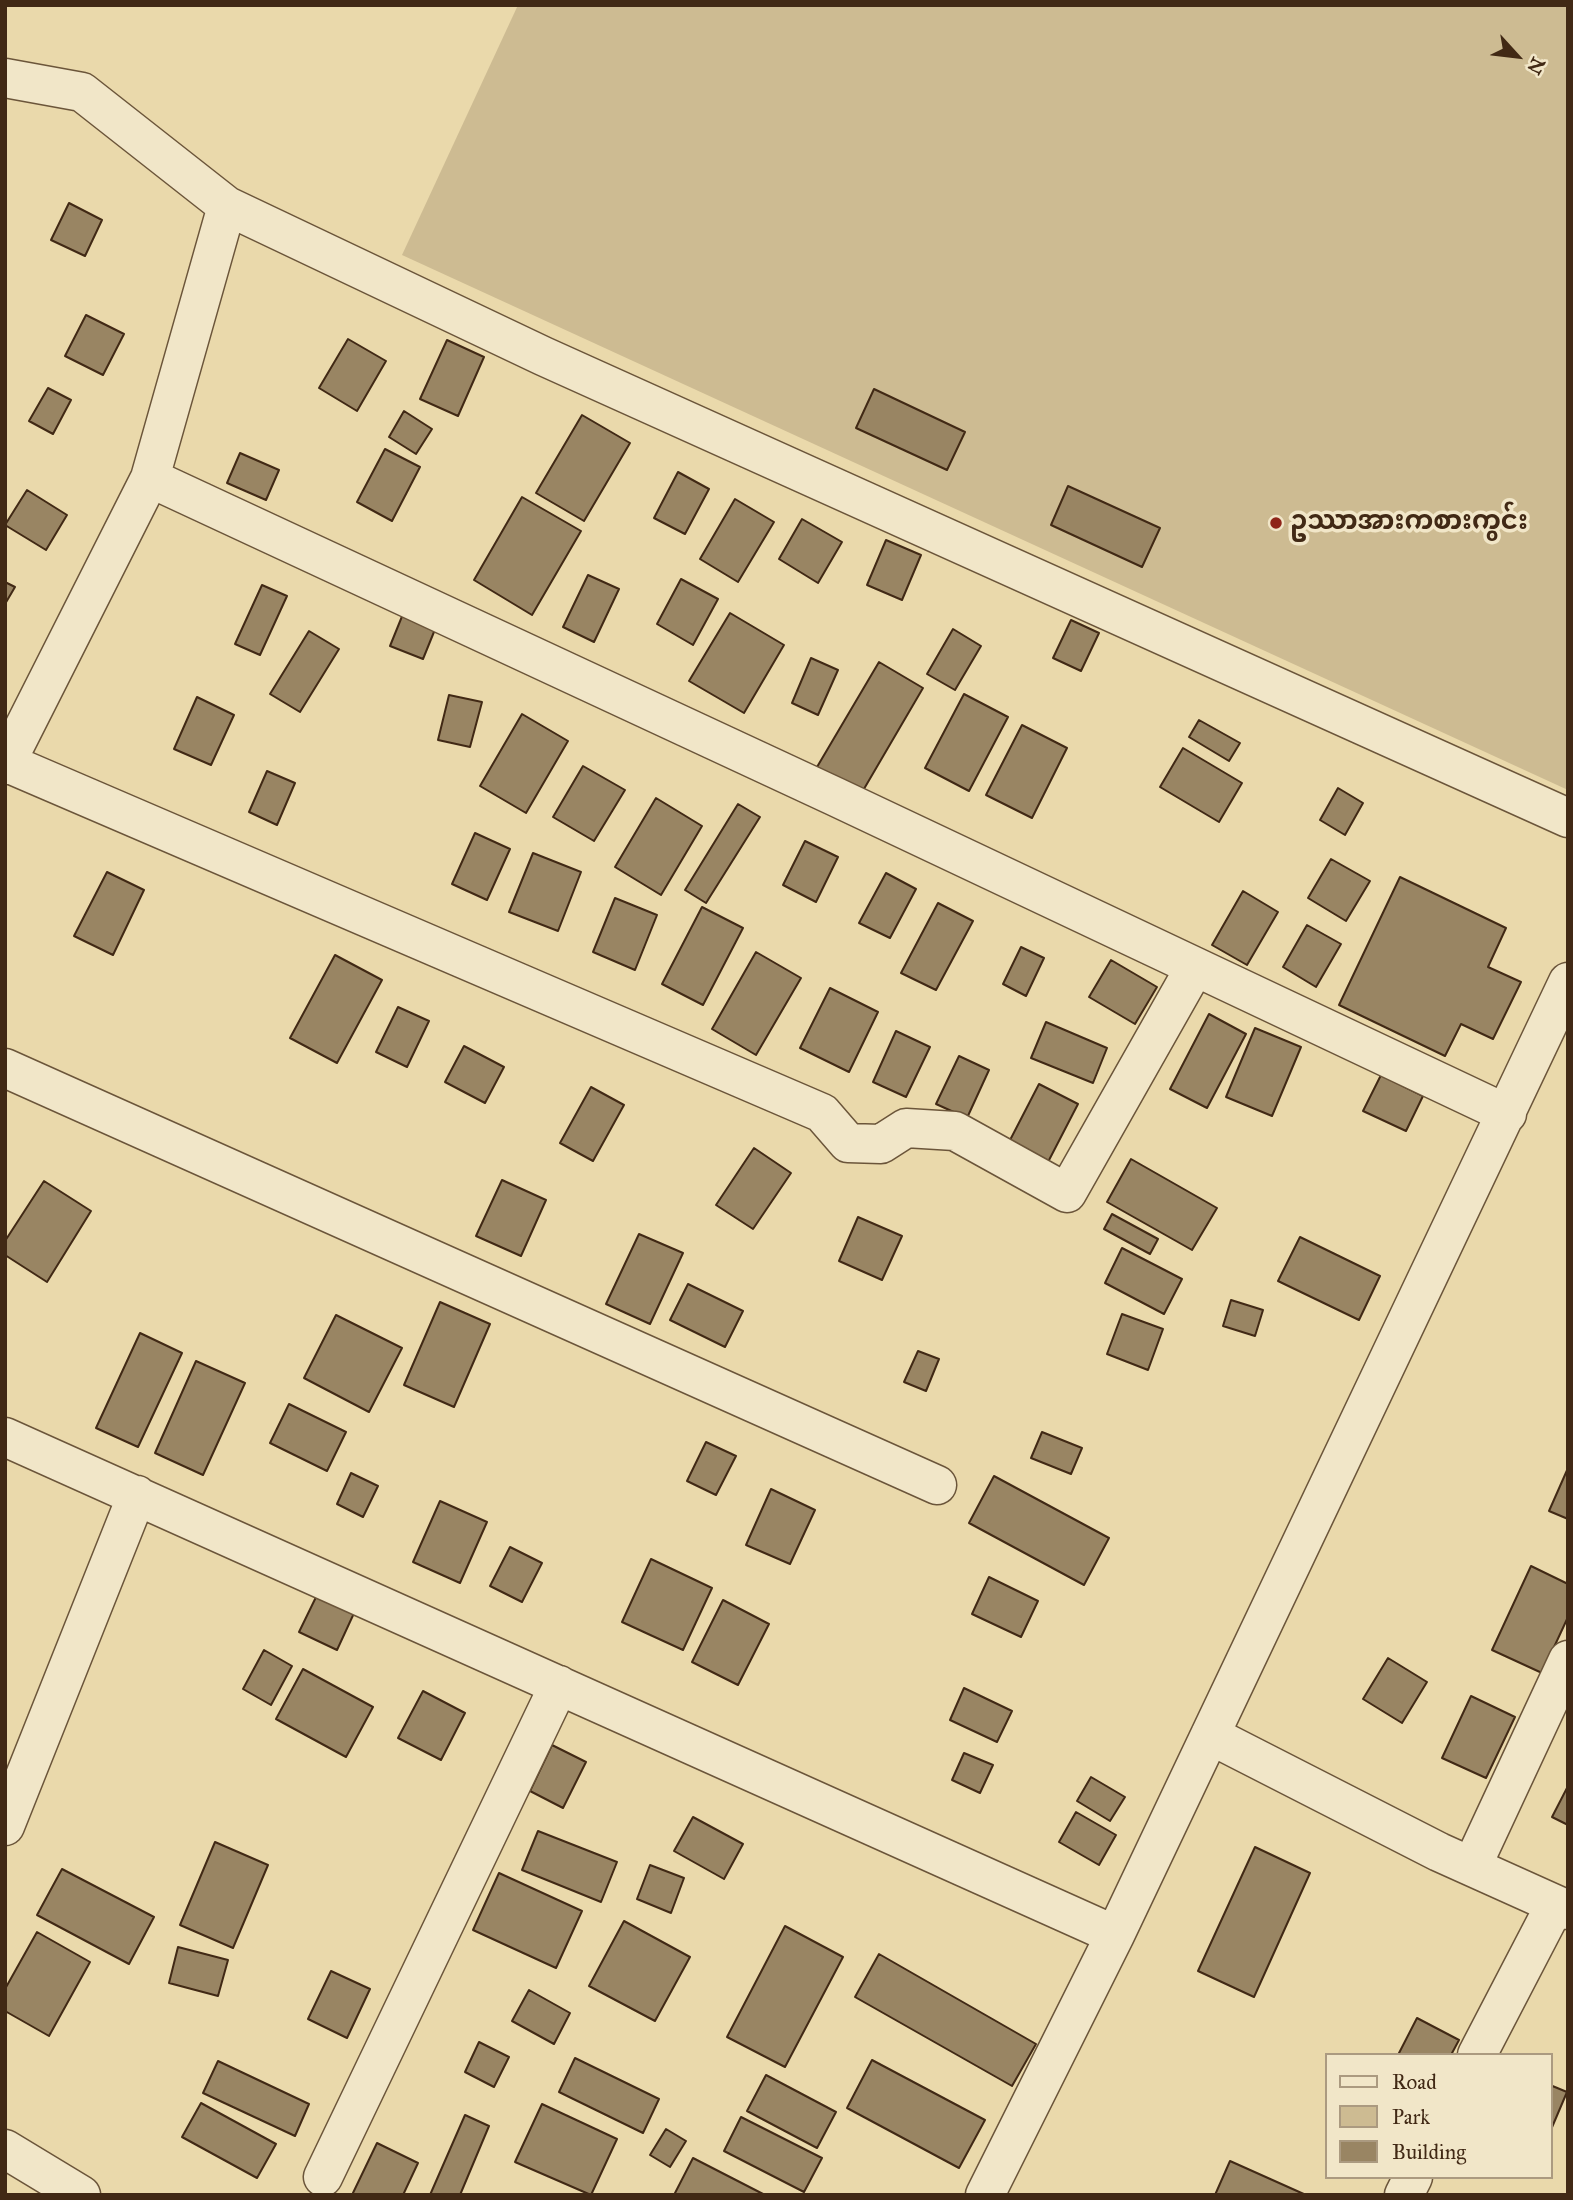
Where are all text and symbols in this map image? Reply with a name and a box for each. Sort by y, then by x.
north arrow [1482,21,1552,91]
text: N [1522,53,1550,78]
place label: ဥဿာ‌အားကစားကွင်း [1290,507,1528,539]
marker: ဥဿာ‌အားကစားကွင်း [1268,515,1284,531]
legend [1324,2053,1552,2179]
text: Road [1392,2069,1437,2095]
text: Park [1392,2104,1430,2130]
text: Building [1392,2139,1466,2165]

